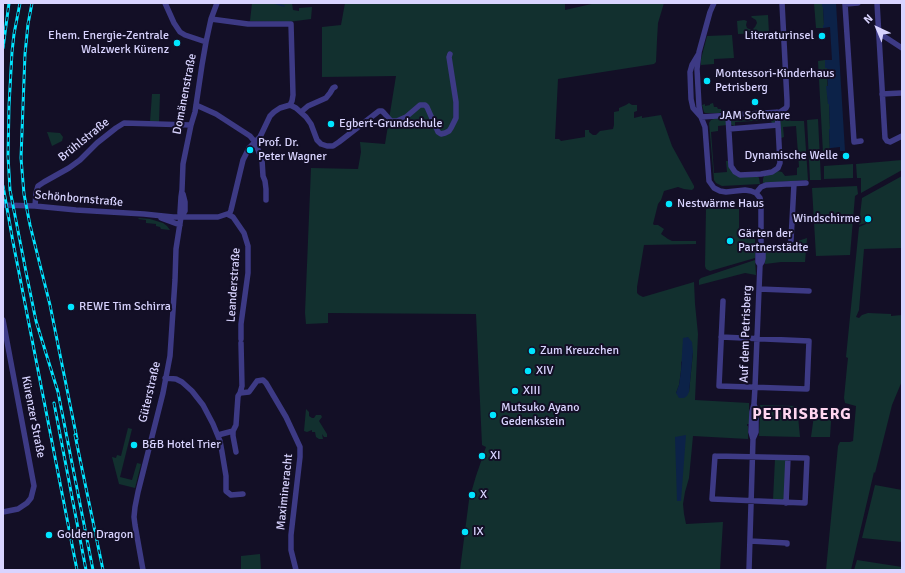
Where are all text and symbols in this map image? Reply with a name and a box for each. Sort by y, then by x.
north arrow [857,8,897,48]
text: N [861,12,876,26]
place label: Ehem. Energie-Zentrale Walzwerk Kürenz [48,29,169,57]
place label: Literaturinsel [744,29,814,43]
marker: Literaturinsel [817,31,827,41]
marker: Ehem. Energie-Zentrale Walzwerk Kürenz [172,38,182,48]
street label: Domänenstraße [170,52,200,136]
place label: Montessori-Kinderhaus Petrisberg [715,67,835,95]
marker: Montessori-Kinderhaus Petrisberg [702,76,712,86]
marker: JAM Software [750,97,760,107]
place label: JAM Software [720,109,790,123]
street label: Brühlstraße [56,115,112,165]
place label: Egbert-Grundschule [339,117,442,131]
marker: Egbert-Grundschule [326,119,336,129]
place label: Prof. Dr. Peter Wagner [258,136,327,164]
marker: Prof. Dr. Peter Wagner [245,145,255,155]
place label: Dynamische Welle [745,149,838,163]
marker: Dynamische Welle [841,151,851,161]
street label: Schönbornstraße [34,188,124,210]
place label: Nestwärme Haus [677,197,764,211]
marker: Nestwärme Haus [664,199,674,209]
place label: Windschirme [793,212,860,226]
marker: Windschirme [863,214,873,224]
place label: Gärten der Partnerstädte [738,227,808,255]
marker: Gärten der Partnerstädte [725,236,735,246]
street label: Leanderstraße [224,247,244,323]
street label: Auf dem Petrisberg [737,285,755,383]
place label: REWE Tim Schirra [79,300,171,314]
marker: REWE Tim Schirra [66,302,76,312]
place label: Zum Kreuzchen [540,344,619,358]
marker: Zum Kreuzchen [527,346,537,356]
street label: Güterstraße [136,360,164,424]
place label: XIV [536,364,553,378]
marker: XIV [523,366,533,376]
street label: Kürenzer Straße [18,375,48,459]
place label: XIII [523,384,541,398]
marker: XIII [510,386,520,396]
place label: Mutsuko Ayano Gedenkstein [501,401,579,429]
district label: PETRISBERG [752,405,852,425]
marker: Mutsuko Ayano Gedenkstein [488,410,498,420]
place label: B&B Hotel Trier [142,438,221,452]
marker: B&B Hotel Trier [129,440,139,450]
place label: XI [490,449,501,463]
marker: XI [477,451,487,461]
street label: Maximineracht [274,453,296,531]
place label: X [480,488,487,502]
marker: X [467,490,477,500]
place label: IX [473,525,484,539]
marker: IX [460,527,470,537]
place label: Golden Dragon [57,528,133,542]
marker: Golden Dragon [44,530,54,540]

